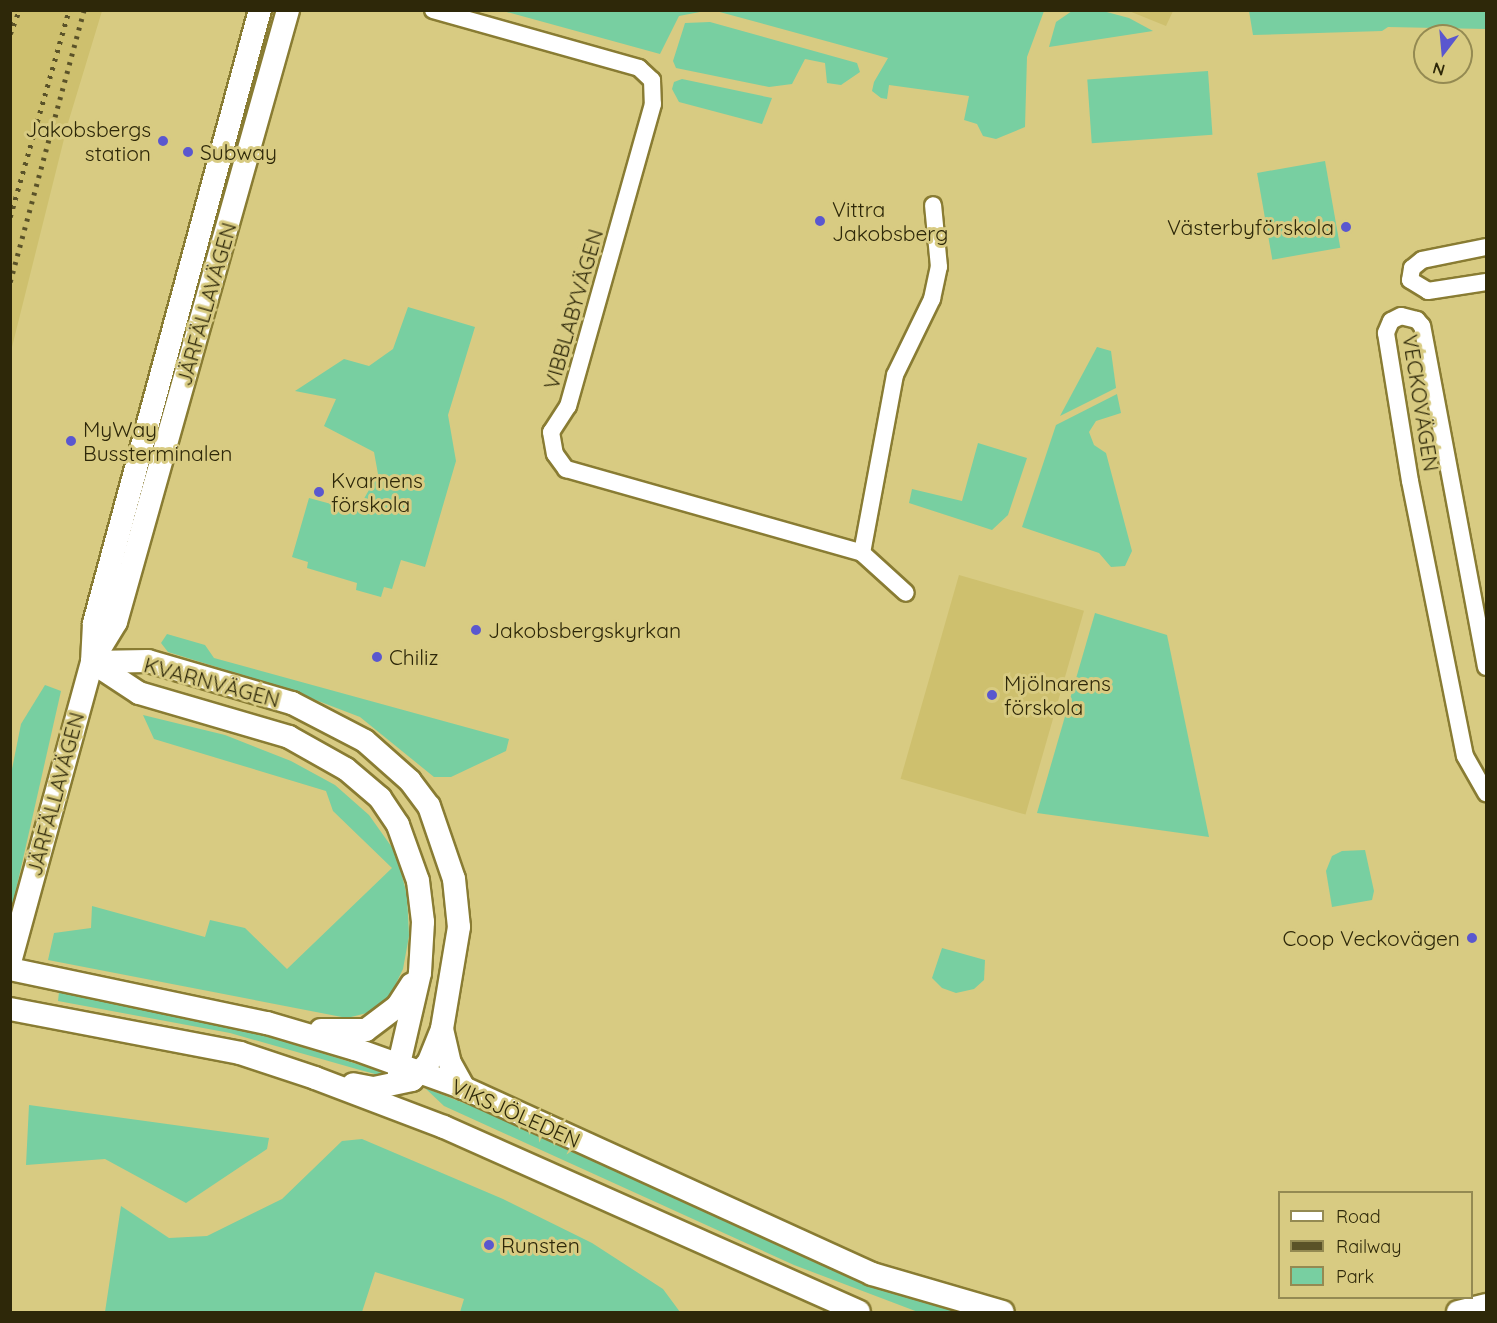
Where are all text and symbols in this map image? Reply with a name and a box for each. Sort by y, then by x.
north arrow [1413,24,1473,84]
text: N [1430,58,1447,81]
place label: Jakobsbergs station [25,116,151,166]
marker: Jakobsbergs station [156,134,170,148]
place label: Subway [200,139,277,165]
marker: Subway [181,145,195,159]
place label: Vittra Jakobsberg [832,196,948,246]
marker: Vittra Jakobsberg [813,214,827,228]
place label: Västerbyförskola [1167,214,1334,240]
street label: JÄRFÄLLAVÄGEN [171,220,241,388]
marker: Västerbyförskola [1339,220,1353,234]
street label: VIBBLABYVÄGEN [538,226,608,392]
street label: VECKOVÄGEN [1398,333,1444,473]
place label: MyWay Bussterminalen [83,416,232,466]
marker: MyWay Bussterminalen [64,434,78,448]
place label: Kvarnens förskola [331,467,423,517]
marker: Kvarnens förskola [312,485,326,499]
place label: Jakobsbergskyrkan [488,617,681,643]
marker: Jakobsbergskyrkan [469,623,483,637]
place label: Chiliz [389,644,439,670]
marker: Chiliz [370,650,384,664]
street label: KVARNVÄGEN [141,652,283,712]
place label: Mjölnarens förskola [1004,670,1111,720]
marker: Mjölnarens förskola [985,688,999,702]
street label: JÄRFÄLLAVÄGEN [21,709,89,879]
place label: Coop Veckovägen [1282,925,1460,951]
marker: Coop Veckovägen [1465,931,1479,945]
street label: VIKSJÖLEDEN [448,1073,584,1153]
legend [1278,1191,1473,1299]
text: Road [1336,1205,1381,1228]
place label: Runsten [501,1232,580,1258]
text: Railway [1336,1235,1402,1258]
marker: Runsten [482,1238,496,1252]
text: Park [1336,1265,1374,1288]

